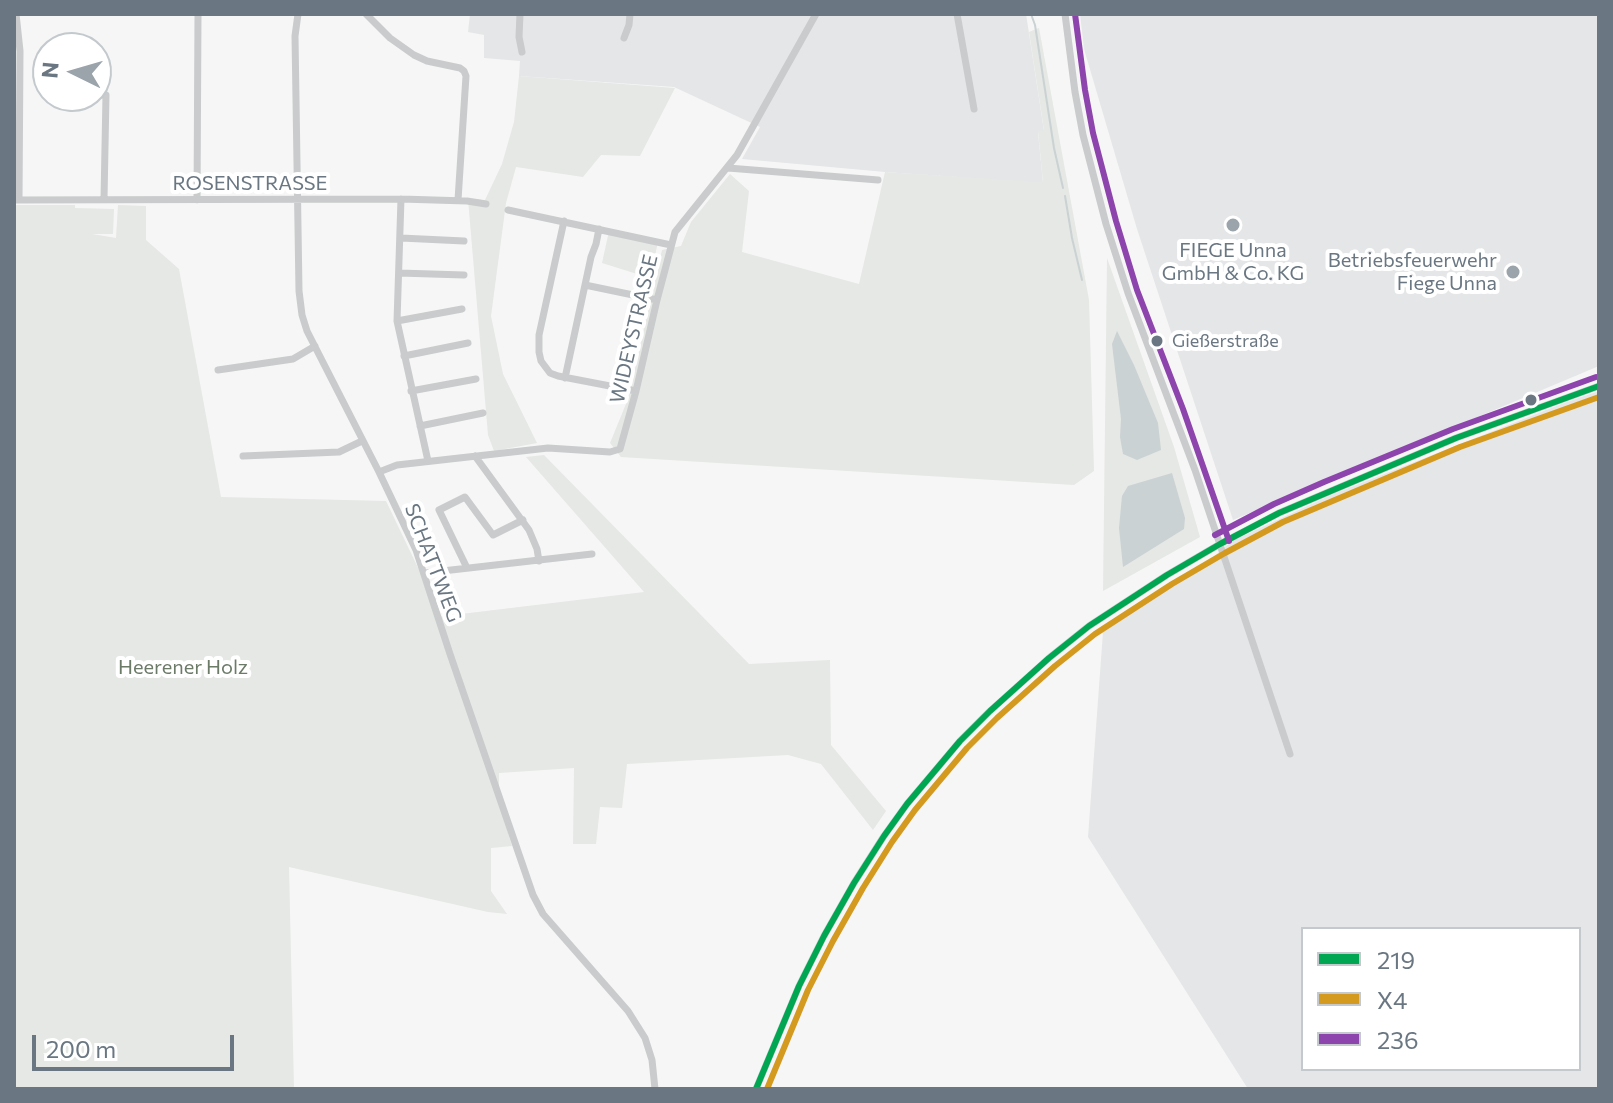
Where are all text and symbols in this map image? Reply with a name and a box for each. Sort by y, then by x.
north arrow [32,32,112,112]
text: N [35,61,64,79]
street label: ROSENSTRASSE [173,171,327,195]
marker: FIEGE Unna GmbH & Co. KG [1224,216,1242,234]
place label: FIEGE Unna GmbH & Co. KG [1162,238,1304,285]
place label: Betriebsfeuerwehr Fiege Unna [1328,248,1497,295]
street label: WIDEYSTRASSE [605,252,663,406]
marker: Betriebsfeuerwehr Fiege Unna [1504,263,1522,281]
place label: Gießerstraße [1172,330,1279,352]
marker: Gießerstraße [1149,333,1165,349]
unlabelled marker [1523,392,1539,408]
street label: SCHATTWEG [399,500,467,626]
park label: Heerener Holz [118,655,248,679]
legend [1301,927,1581,1071]
text: 219 [1377,945,1415,974]
text: X4 [1377,985,1407,1014]
scale bar [36,1019,238,1069]
text: 236 [1377,1025,1419,1054]
text: 200 m [46,1034,116,1063]

